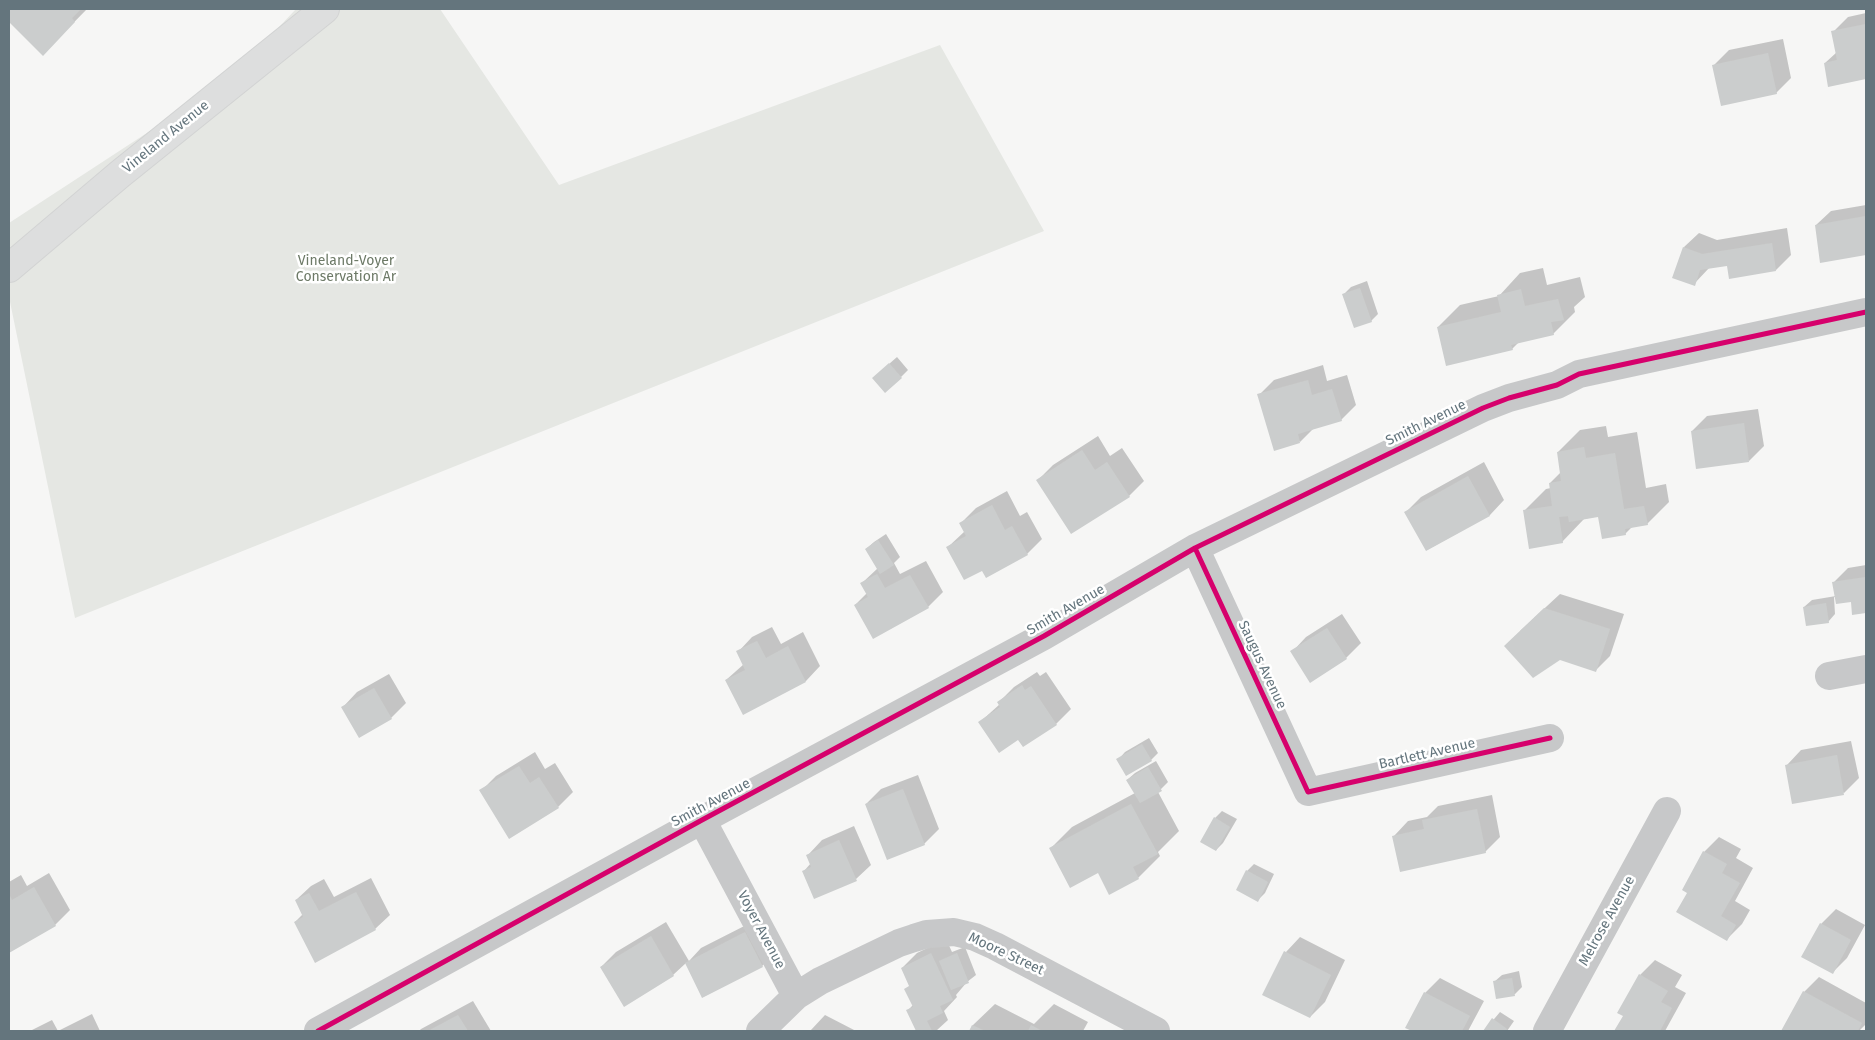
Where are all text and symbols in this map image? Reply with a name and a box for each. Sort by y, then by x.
street label: Vineland Avenue [120,97,212,177]
park label: Vineland-Voyer Conservation Ar [296,253,396,286]
street label: Smith Avenue [1383,396,1469,450]
street label: Smith Avenue [1024,581,1108,639]
street label: Saugus Avenue [1234,618,1290,712]
street label: Bartlett Avenue [1377,735,1477,773]
street label: Smith Avenue [669,775,753,831]
street label: Melrose Avenue [1575,873,1639,969]
street label: Voyer Avenue [733,888,789,972]
street label: Moore Street [965,929,1047,979]

